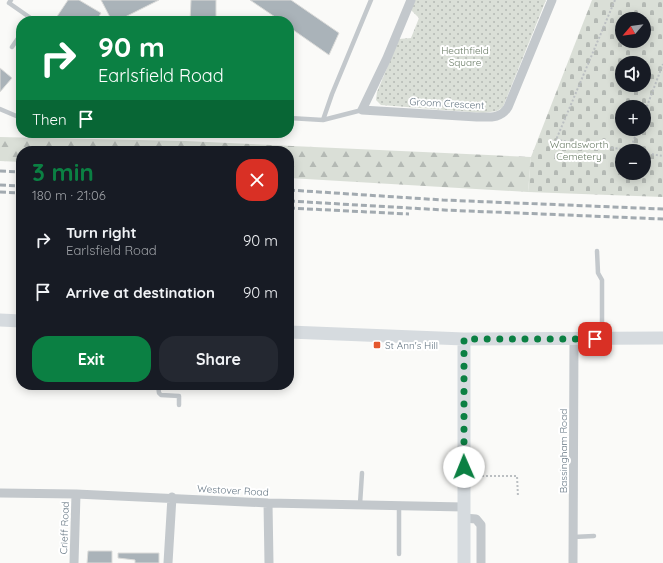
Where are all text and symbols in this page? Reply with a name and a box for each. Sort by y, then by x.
north arrow [615,12,651,48]
map controls [615,12,651,180]
text: 90 m [98,29,165,64]
icon: right [32,32,84,84]
park label: Heathfield Square [441,44,489,69]
button: sound [615,56,651,92]
text: Earlsfield Road [98,64,224,87]
street label: Groom Crescent [409,95,485,112]
button: + [615,100,651,136]
icon: arrive [75,108,97,130]
text: Then [32,110,67,129]
park label: Wandsworth Cemetery [550,138,608,163]
button: − [615,144,651,180]
text: 3 min [32,157,94,187]
button: close [236,159,278,201]
text: 180 m · 21:06 [32,187,106,203]
text: Turn right [66,223,137,242]
icon: right [32,229,54,251]
text: 90 m [243,231,278,250]
text: Earlsfield Road [66,242,157,258]
icon: arrive [32,281,54,303]
text: Arrive at destination [66,283,215,302]
text: 90 m [243,283,278,302]
pin [578,322,612,356]
icon: arrive [584,328,606,350]
button: Exit [32,336,151,382]
button: Share [159,336,278,382]
place label: St Ann's Hill [385,339,438,352]
marker: St Ann's Hill [372,340,382,350]
street label: Bassingham Road [557,409,570,493]
position arrow [443,446,485,488]
street label: Westover Road [197,482,269,499]
street label: Crieff Road [57,501,72,555]

